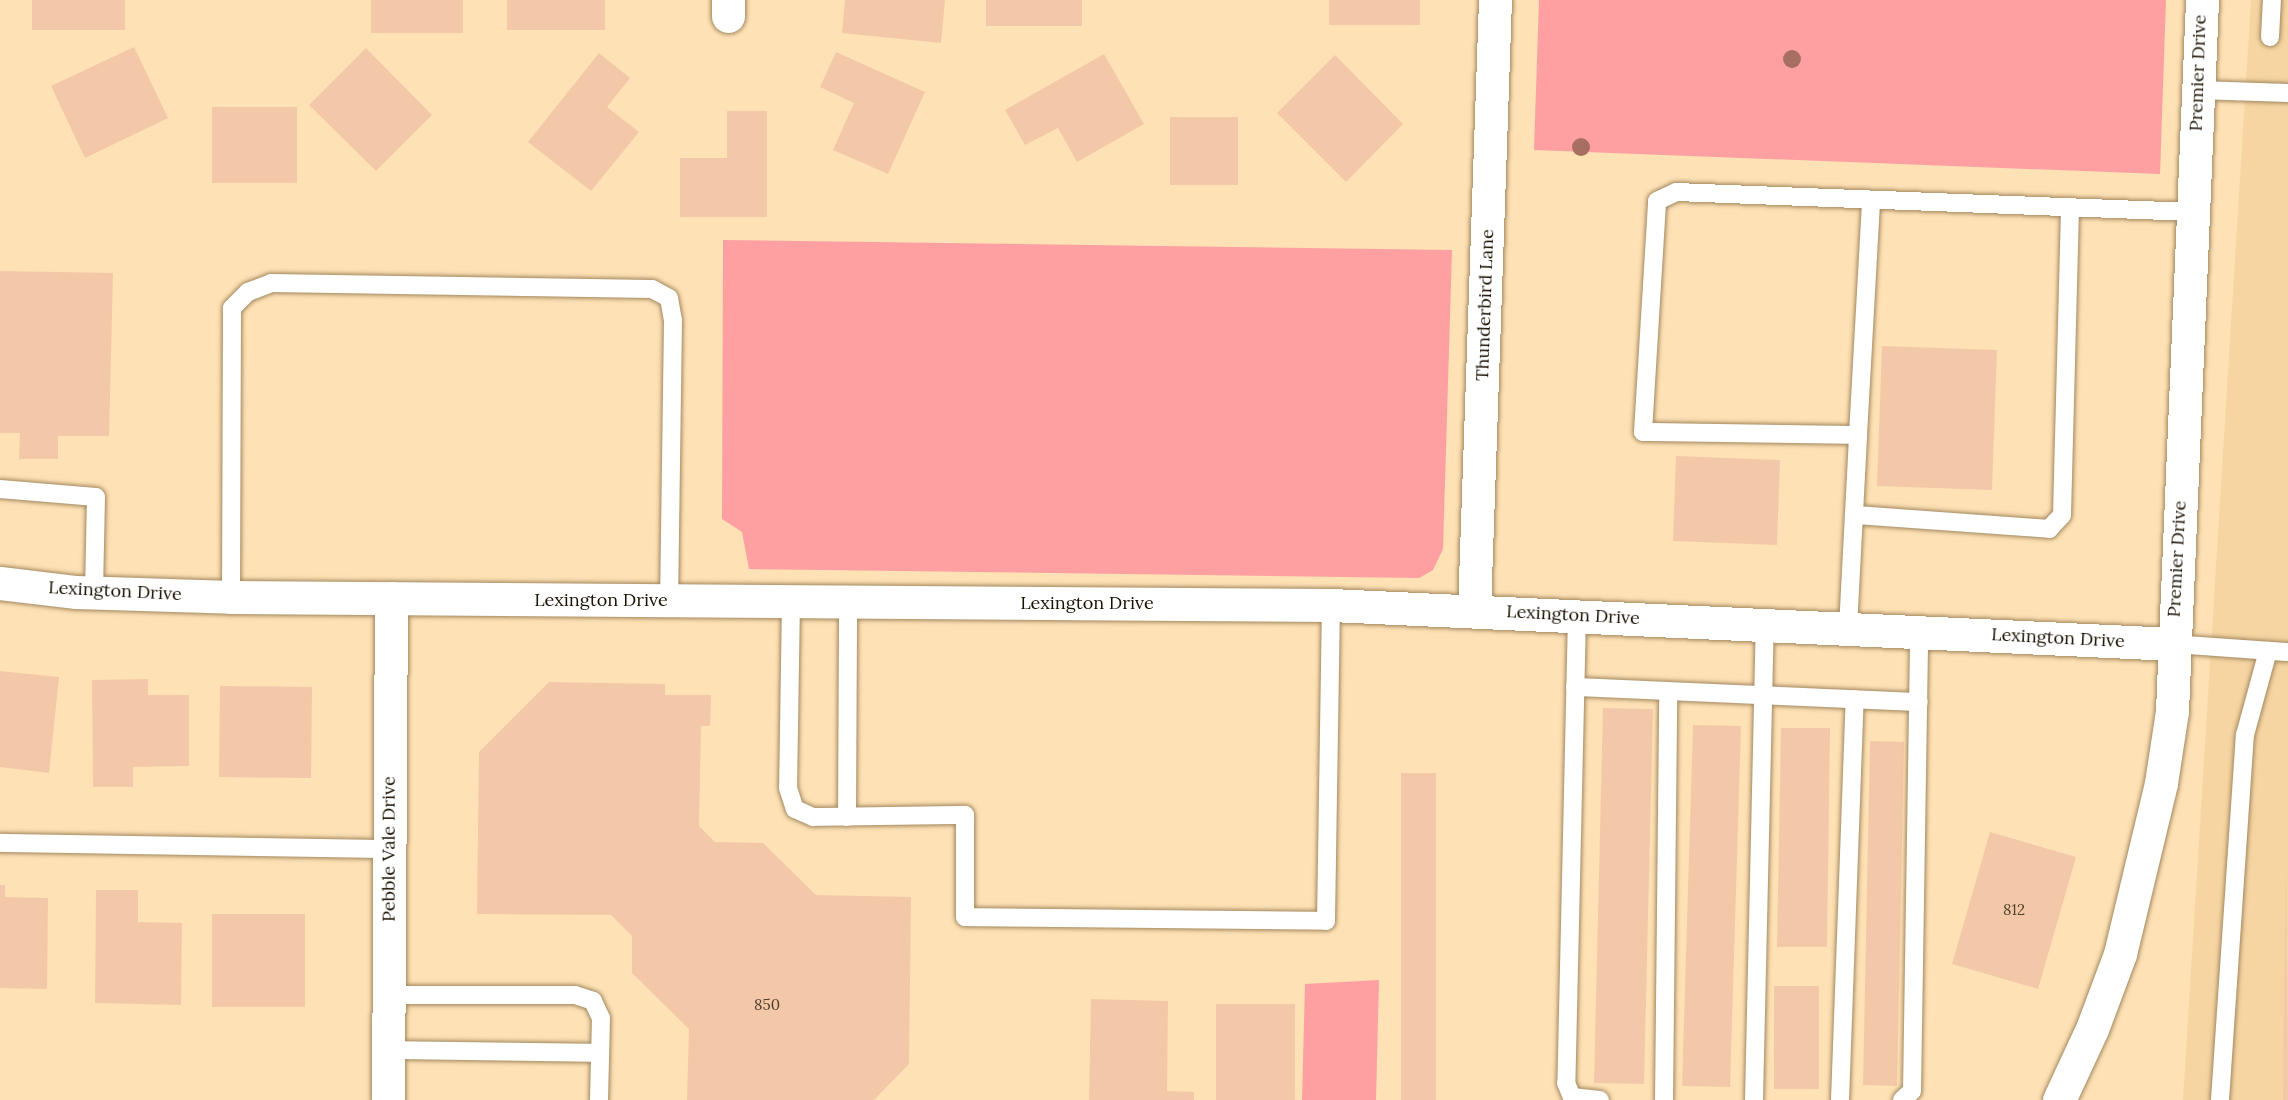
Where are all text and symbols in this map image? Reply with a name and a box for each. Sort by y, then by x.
street label: Premier Drive [2185,14,2211,132]
street label: Thunderbird Lane [1472,229,1498,381]
street label: Premier Drive [2163,500,2191,618]
street label: Lexington Drive [48,577,182,605]
street label: Lexington Drive [534,589,668,611]
street label: Lexington Drive [1020,592,1154,614]
street label: Lexington Drive [1506,601,1640,629]
street label: Lexington Drive [1991,624,2125,652]
street label: Pebble Vale Drive [378,776,400,922]
house number: 812 [2003,901,2025,919]
house number: 850 [754,996,780,1014]

